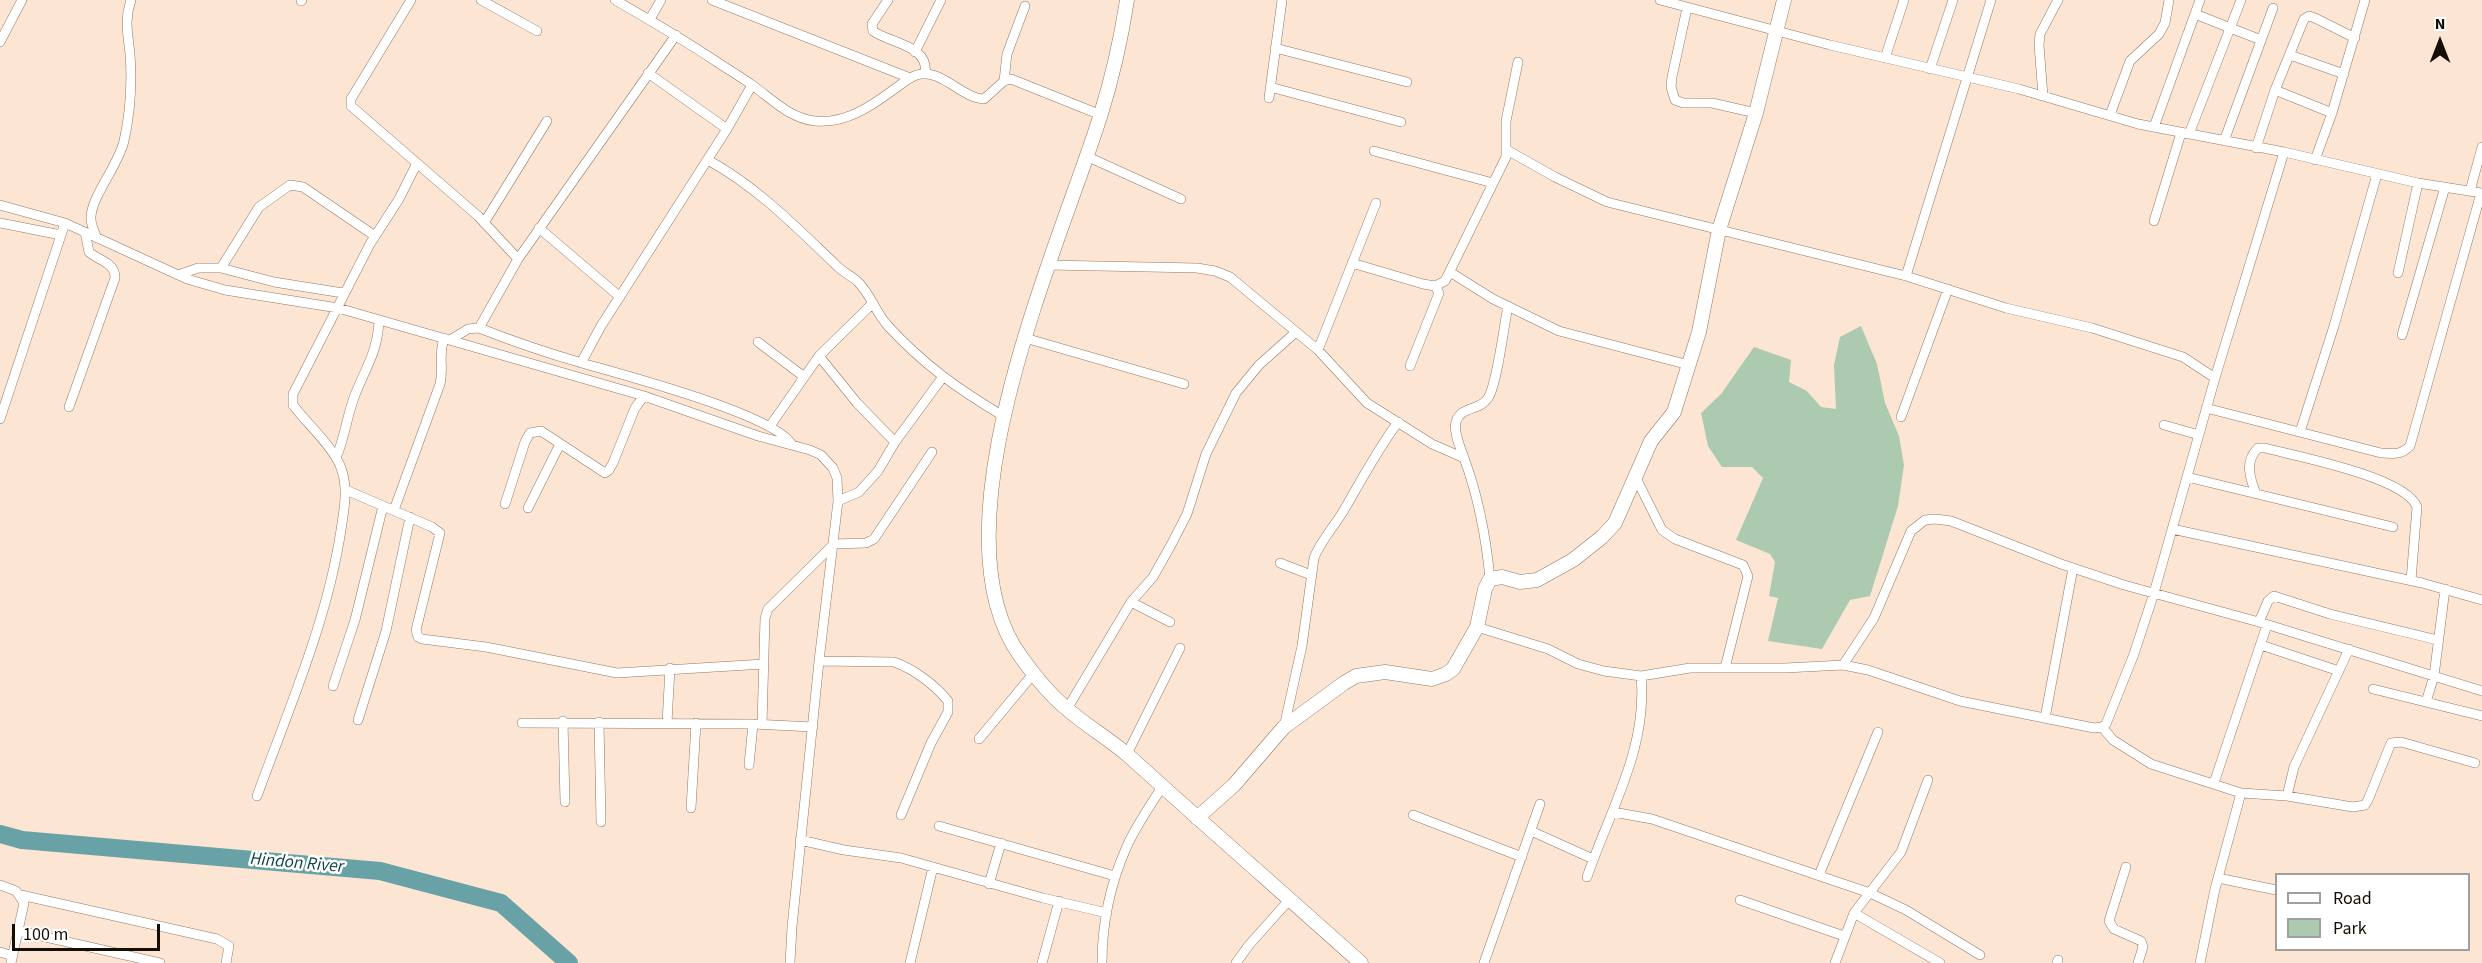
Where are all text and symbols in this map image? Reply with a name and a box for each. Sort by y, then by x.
north arrow [2410,12,2470,72]
text: N [2435,13,2445,35]
water label: Hindon River [249,849,345,879]
legend [2275,873,2470,951]
text: Road [2333,886,2372,911]
scale bar [15,912,164,950]
text: Park [2333,916,2367,941]
text: 100 m [23,922,68,947]

